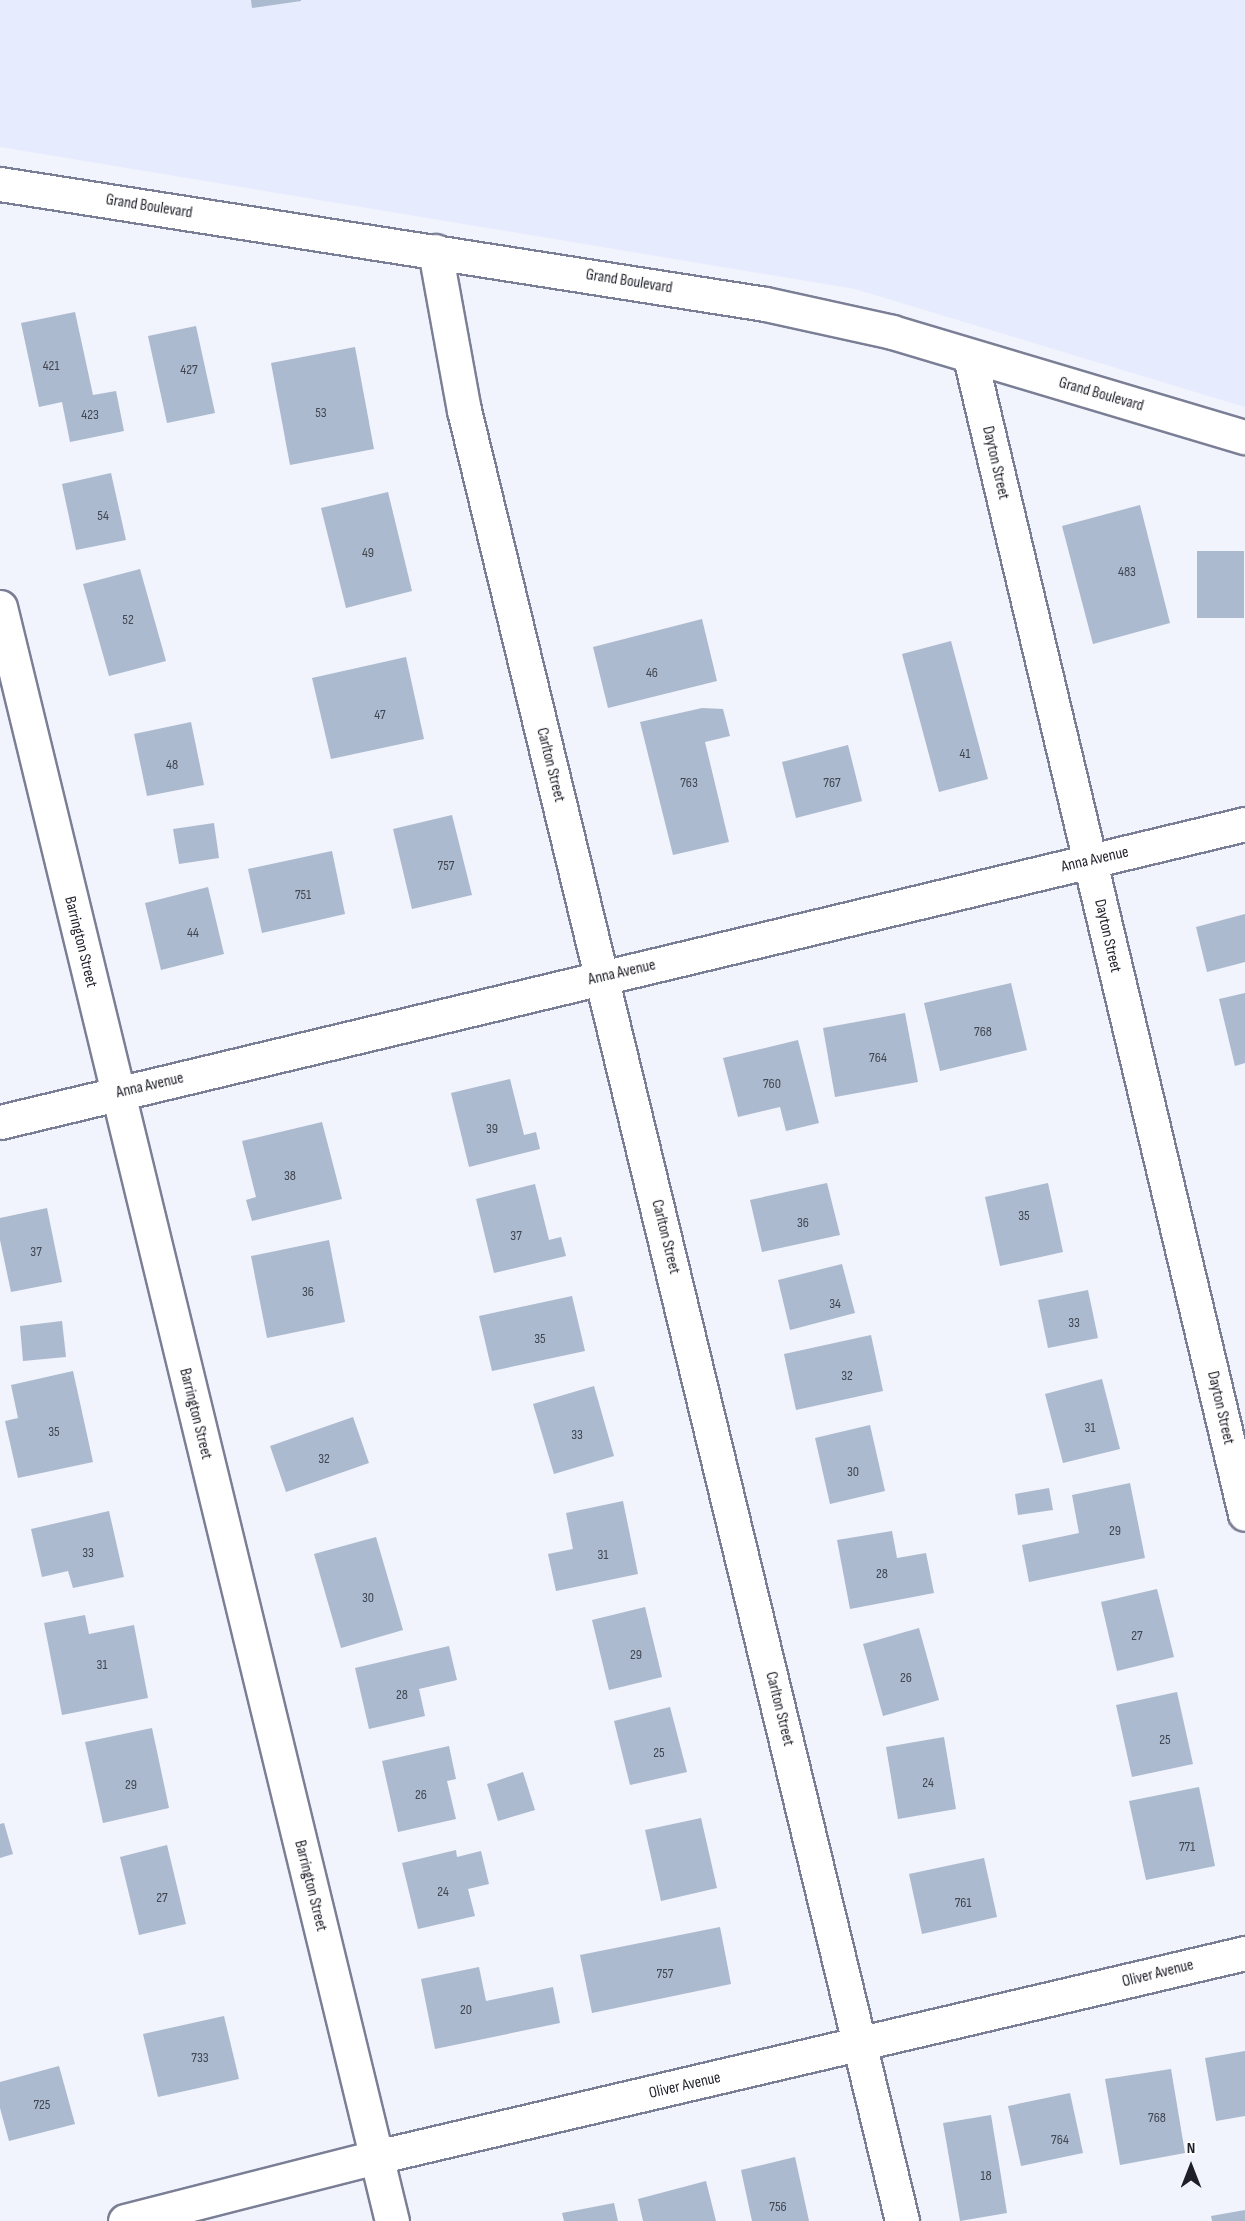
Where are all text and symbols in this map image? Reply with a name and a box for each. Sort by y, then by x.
street label: Grand Boulevard [104,191,194,223]
street label: Grand Boulevard [584,266,674,298]
house number: 421 [43,358,59,374]
house number: 427 [180,362,198,378]
street label: Grand Boulevard [1056,374,1146,416]
house number: 53 [315,405,327,421]
house number: 423 [81,407,99,423]
street label: Dayton Street [977,424,1013,502]
house number: 54 [97,508,109,524]
house number: 49 [362,545,374,561]
house number: 483 [1118,564,1136,580]
house number: 52 [122,612,134,628]
house number: 46 [646,665,658,681]
house number: 47 [374,707,386,723]
street label: Carlton Street [532,726,568,804]
house number: 41 [960,746,970,762]
house number: 48 [166,757,178,773]
house number: 763 [680,775,698,791]
house number: 767 [823,775,841,791]
street label: Anna Avenue [1059,843,1131,877]
house number: 757 [438,858,454,874]
house number: 751 [295,887,311,903]
street label: Barrington Street [59,894,101,990]
street label: Dayton Street [1089,897,1125,975]
house number: 44 [187,925,199,941]
street label: Anna Avenue [586,956,658,990]
house number: 768 [974,1024,992,1040]
house number: 764 [869,1050,887,1066]
street label: Anna Avenue [114,1069,186,1103]
house number: 760 [763,1076,781,1092]
house number: 39 [486,1121,498,1137]
house number: 38 [284,1168,296,1184]
street label: Carlton Street [647,1198,683,1276]
house number: 35 [1018,1208,1030,1224]
house number: 36 [797,1215,809,1231]
house number: 37 [510,1228,522,1244]
house number: 37 [30,1244,42,1260]
house number: 36 [302,1284,314,1300]
house number: 34 [829,1296,841,1312]
house number: 33 [1068,1315,1080,1331]
house number: 35 [534,1331,546,1347]
street label: Barrington Street [174,1366,216,1462]
house number: 32 [841,1368,853,1384]
street label: Dayton Street [1202,1369,1238,1447]
house number: 31 [1085,1420,1095,1436]
house number: 35 [48,1424,60,1440]
house number: 33 [571,1427,583,1443]
house number: 32 [318,1451,330,1467]
house number: 30 [847,1464,859,1480]
house number: 29 [1109,1523,1121,1539]
house number: 33 [82,1545,94,1561]
house number: 31 [598,1547,608,1563]
house number: 28 [876,1566,888,1582]
house number: 30 [362,1590,374,1606]
house number: 27 [1131,1628,1143,1644]
house number: 29 [630,1647,642,1663]
house number: 31 [97,1657,107,1673]
street label: Carlton Street [761,1670,797,1748]
house number: 26 [900,1670,912,1686]
house number: 28 [396,1687,408,1703]
house number: 25 [1159,1732,1171,1748]
house number: 25 [653,1745,665,1761]
house number: 24 [922,1775,934,1791]
house number: 29 [125,1777,137,1793]
house number: 26 [415,1787,427,1803]
street label: Barrington Street [289,1838,331,1934]
house number: 771 [1179,1839,1195,1855]
house number: 24 [437,1884,449,1900]
house number: 27 [156,1890,168,1906]
house number: 761 [955,1895,971,1911]
street label: Oliver Avenue [1120,1956,1196,1992]
house number: 757 [657,1966,673,1982]
house number: 20 [460,2002,472,2018]
house number: 733 [191,2050,209,2066]
street label: Oliver Avenue [647,2068,723,2104]
house number: 725 [34,2097,50,2113]
house number: 768 [1148,2110,1166,2126]
house number: 764 [1051,2132,1069,2148]
north arrow [1161,2137,1221,2197]
text: N [1187,2139,1195,2158]
house number: 18 [980,2168,992,2184]
house number: 756 [769,2199,787,2215]

